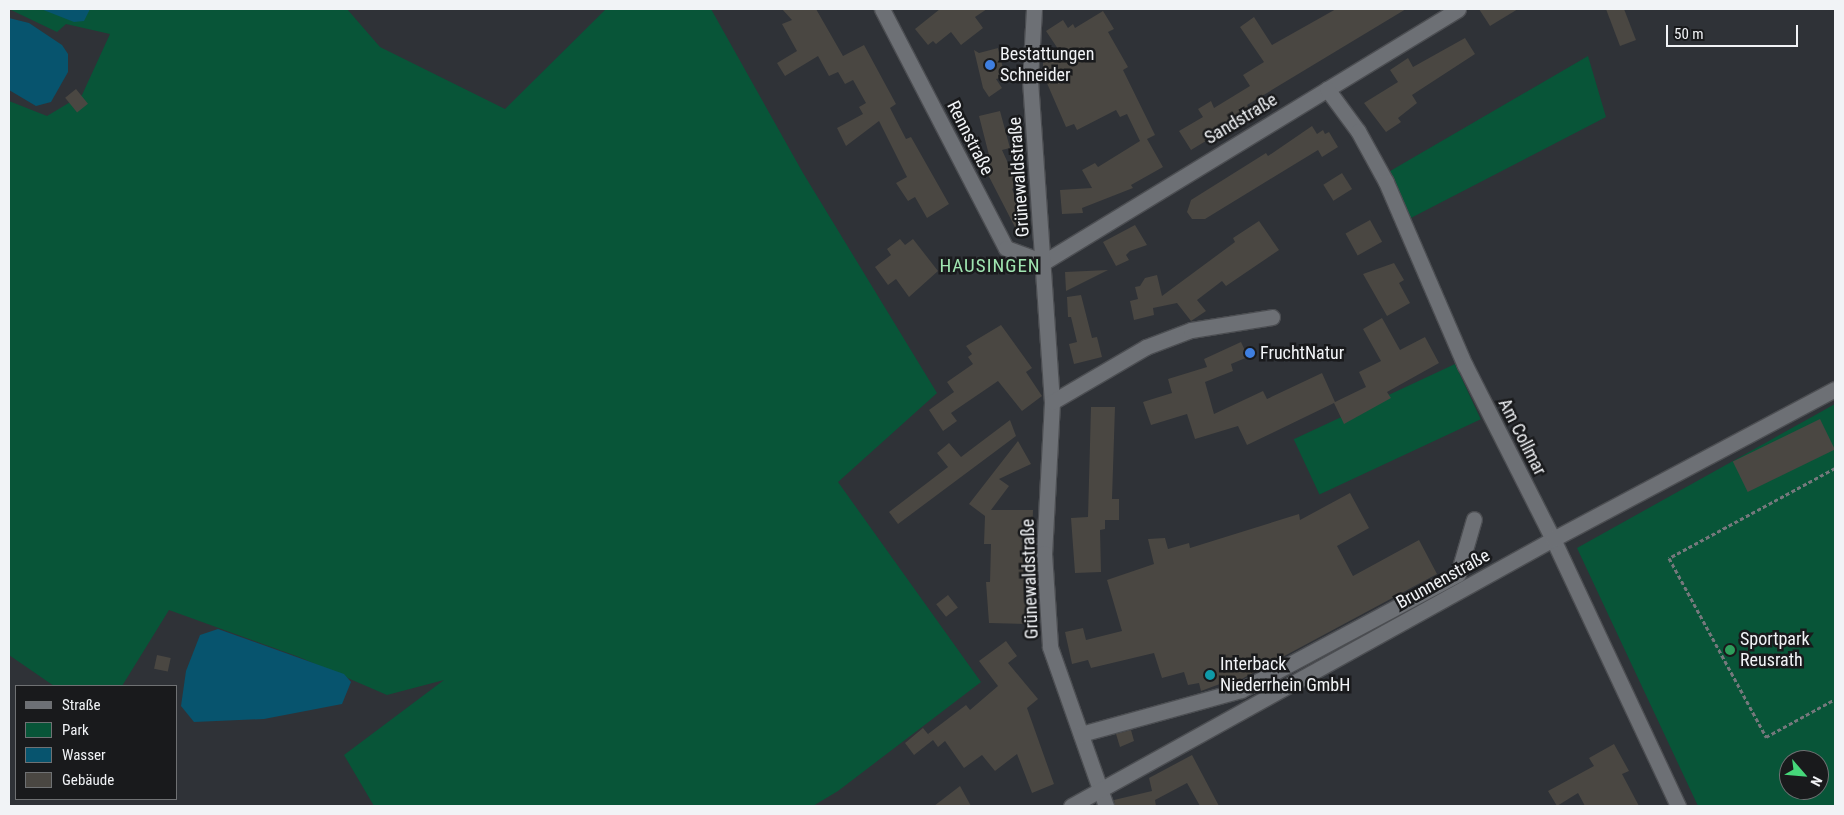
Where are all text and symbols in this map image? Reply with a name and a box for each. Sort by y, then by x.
scale bar [1669,15,1802,47]
text: 50 m [1674,25,1704,43]
place label: Bestattungen Schneider [1000,44,1095,86]
marker: Bestattungen Schneider [984,59,996,71]
street label: Sandstraße [1201,89,1281,149]
street label: Rennstraße [942,97,998,179]
street label: Grünewaldstraße [1004,116,1034,238]
district label: HAUSINGEN [938,255,1042,277]
place label: FruchtNatur [1260,342,1344,364]
marker: FruchtNatur [1244,347,1256,359]
street label: Am Collmar [1493,395,1551,479]
street label: Grünewaldstraße [1017,518,1043,640]
street label: Brunnenstraße [1392,544,1494,614]
place label: Sportpark Reusrath [1740,629,1810,672]
marker: Sportpark Reusrath [1724,644,1736,656]
place label: Interback Niederrhein GmbH [1220,654,1350,696]
marker: Interback Niederrhein GmbH [1204,669,1216,681]
legend [15,685,178,800]
text: Straße [62,696,101,714]
text: Park [62,721,89,739]
text: Wasser [62,746,106,764]
north arrow [1779,750,1829,800]
text: Gebäude [62,771,114,789]
text: N [1807,774,1826,789]

